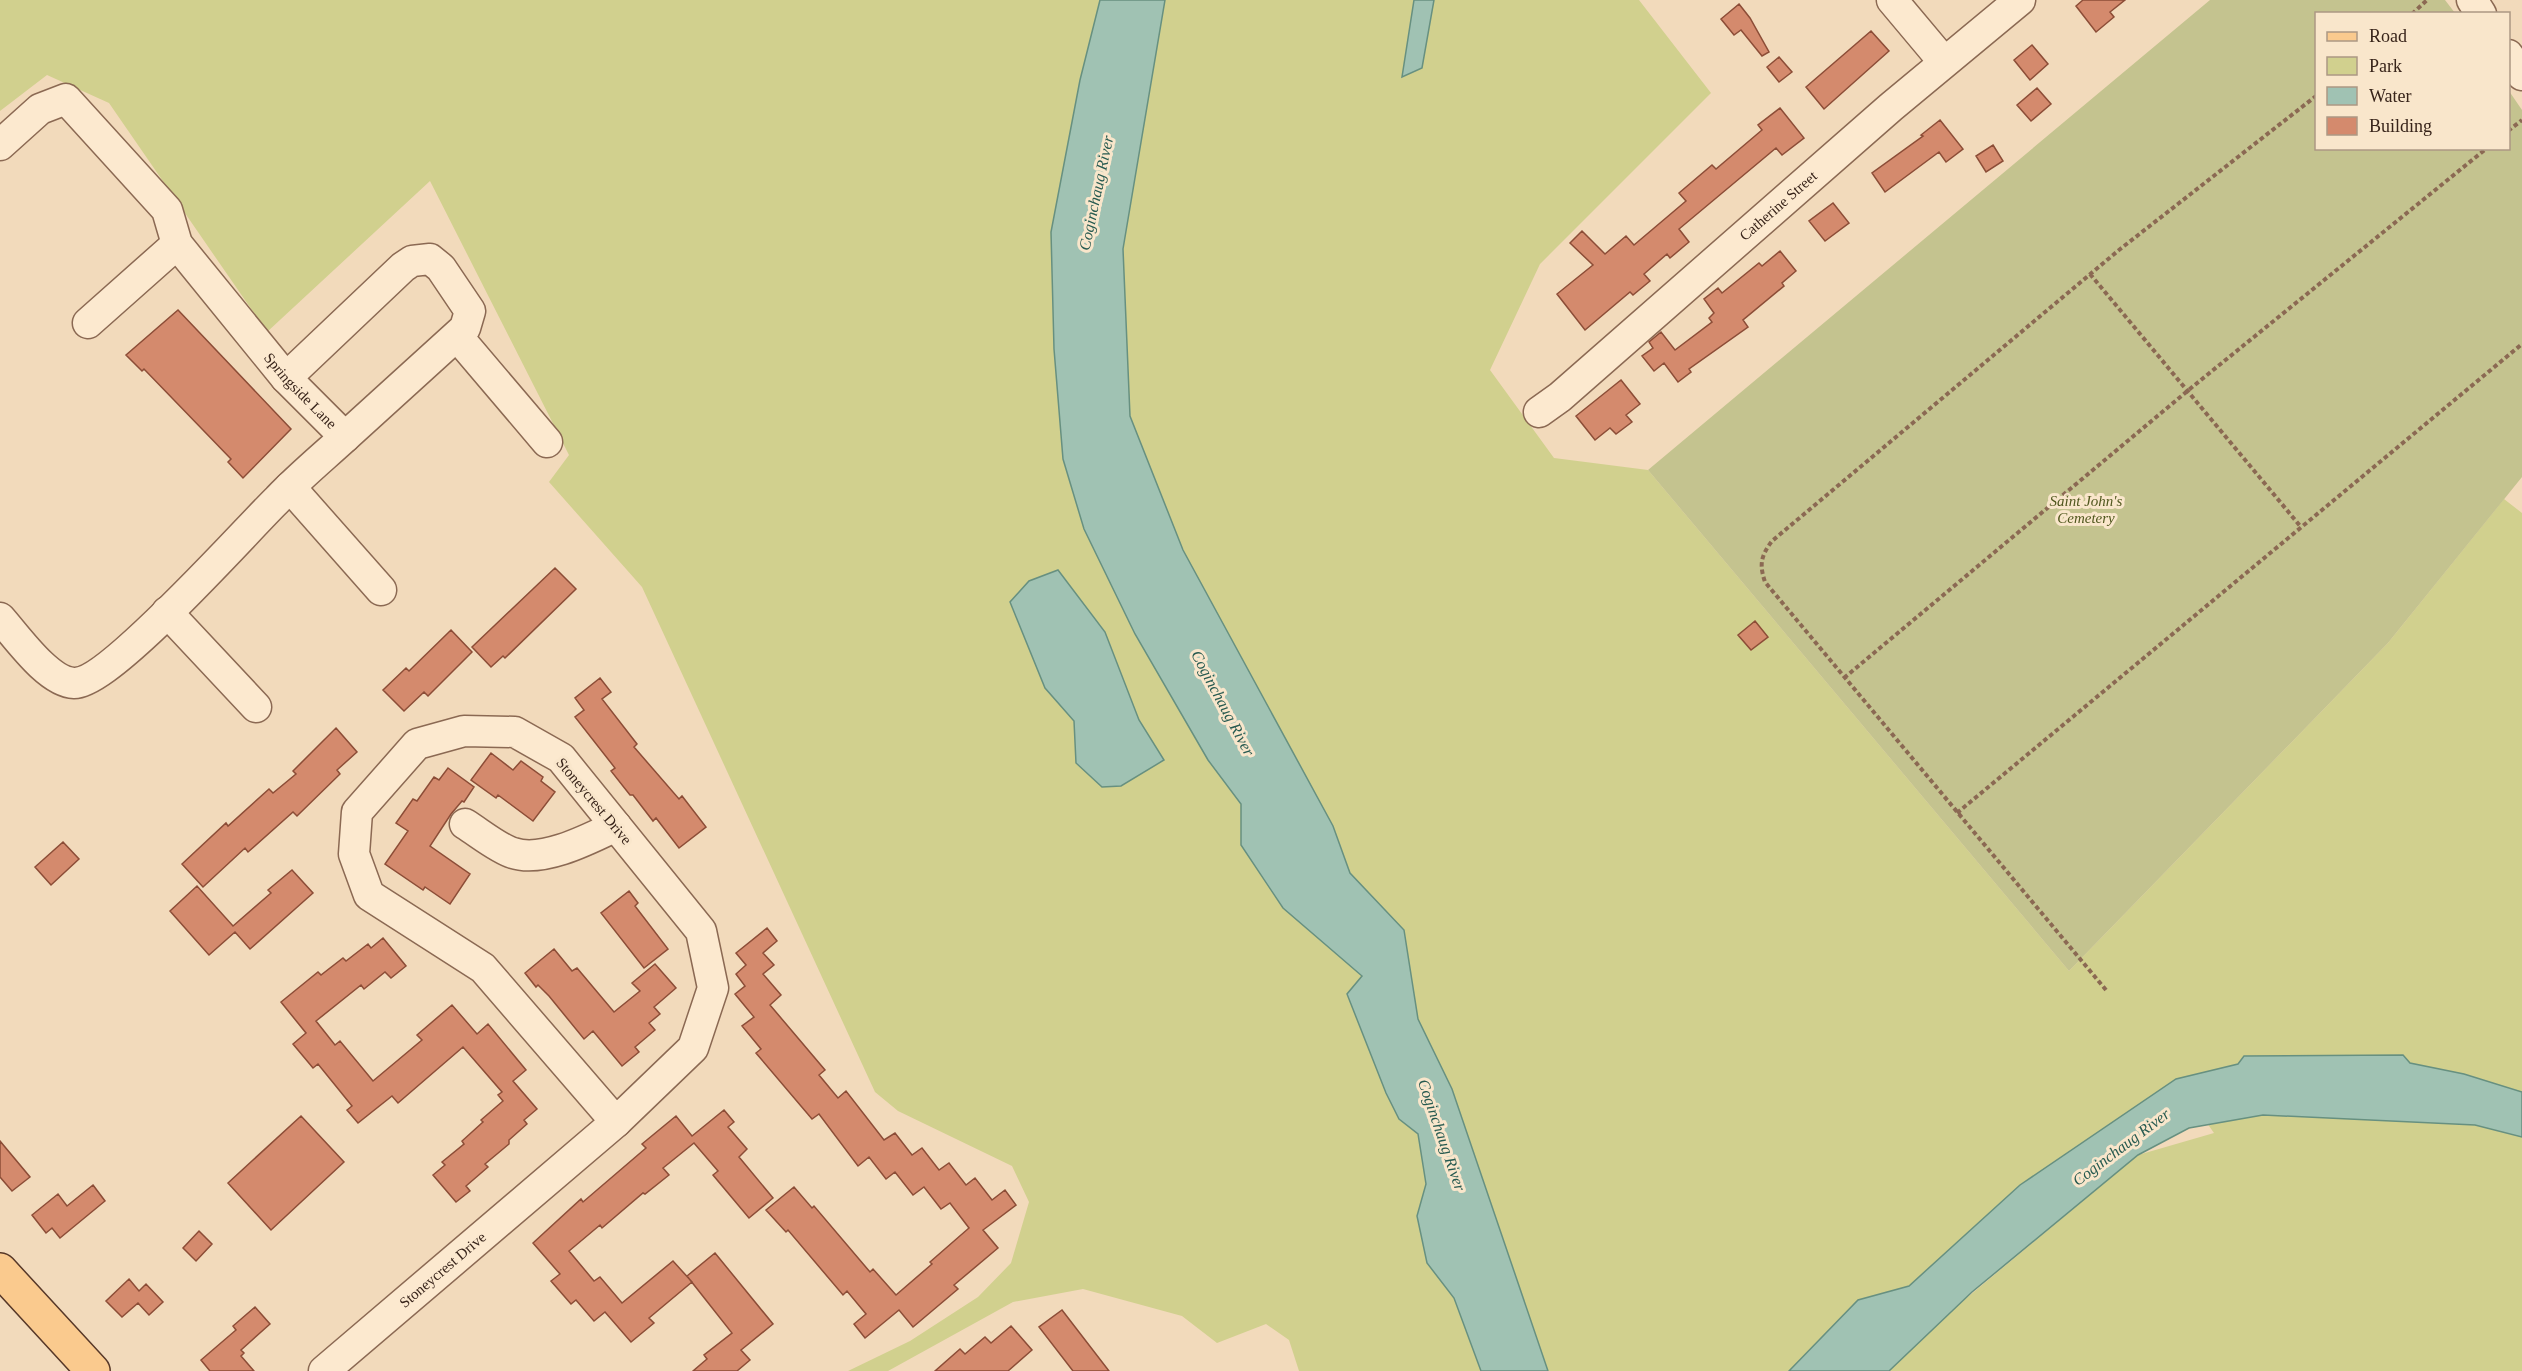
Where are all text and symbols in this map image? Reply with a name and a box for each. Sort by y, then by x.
legend [2315,12,2510,150]
text: Road [2369,26,2407,46]
text: Park [2369,56,2402,76]
text: Water [2369,86,2412,106]
text: Building [2369,116,2432,136]
water label: Coginchaug River [1076,133,1118,252]
street label: Catherine Street [1736,167,1821,244]
street label: Springside Lane [261,350,340,432]
park label: Saint John's Cemetery [2050,493,2123,526]
water label: Coginchaug River [1187,647,1258,760]
street label: Stoneycrest Drive [553,755,635,848]
water label: Coginchaug River [1414,1077,1469,1194]
water label: Coginchaug River [2069,1105,2174,1190]
street label: Stoneycrest Drive [396,1228,489,1311]

